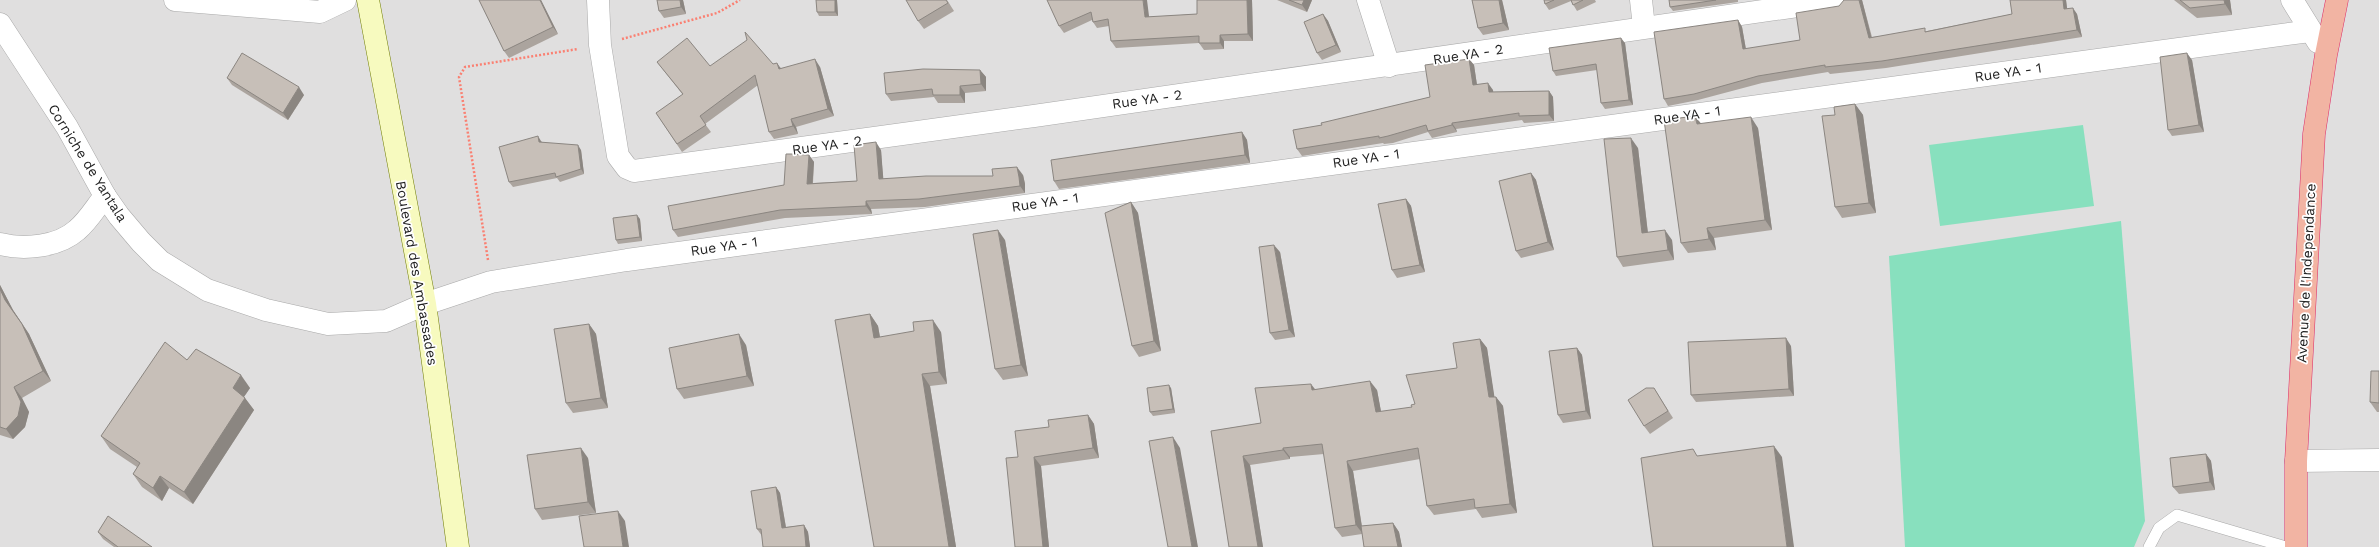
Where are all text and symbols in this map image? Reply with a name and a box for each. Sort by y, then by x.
street label: Rue YA - 2 [1432,41,1504,67]
street label: Rue YA - 1 [1973,59,2043,85]
street label: Rue YA - 2 [1111,86,1183,112]
street label: Corniche de Yantala [45,101,131,225]
street label: Rue YA - 1 [1652,102,1722,128]
street label: Rue YA - 2 [791,132,863,158]
street label: Rue YA - 1 [1331,145,1401,171]
street label: Boulevard des Ambassades [393,180,441,366]
street label: Avenue de l'Independance [2293,183,2319,363]
street label: Rue YA - 1 [1010,189,1080,215]
street label: Rue YA - 1 [689,233,759,259]

